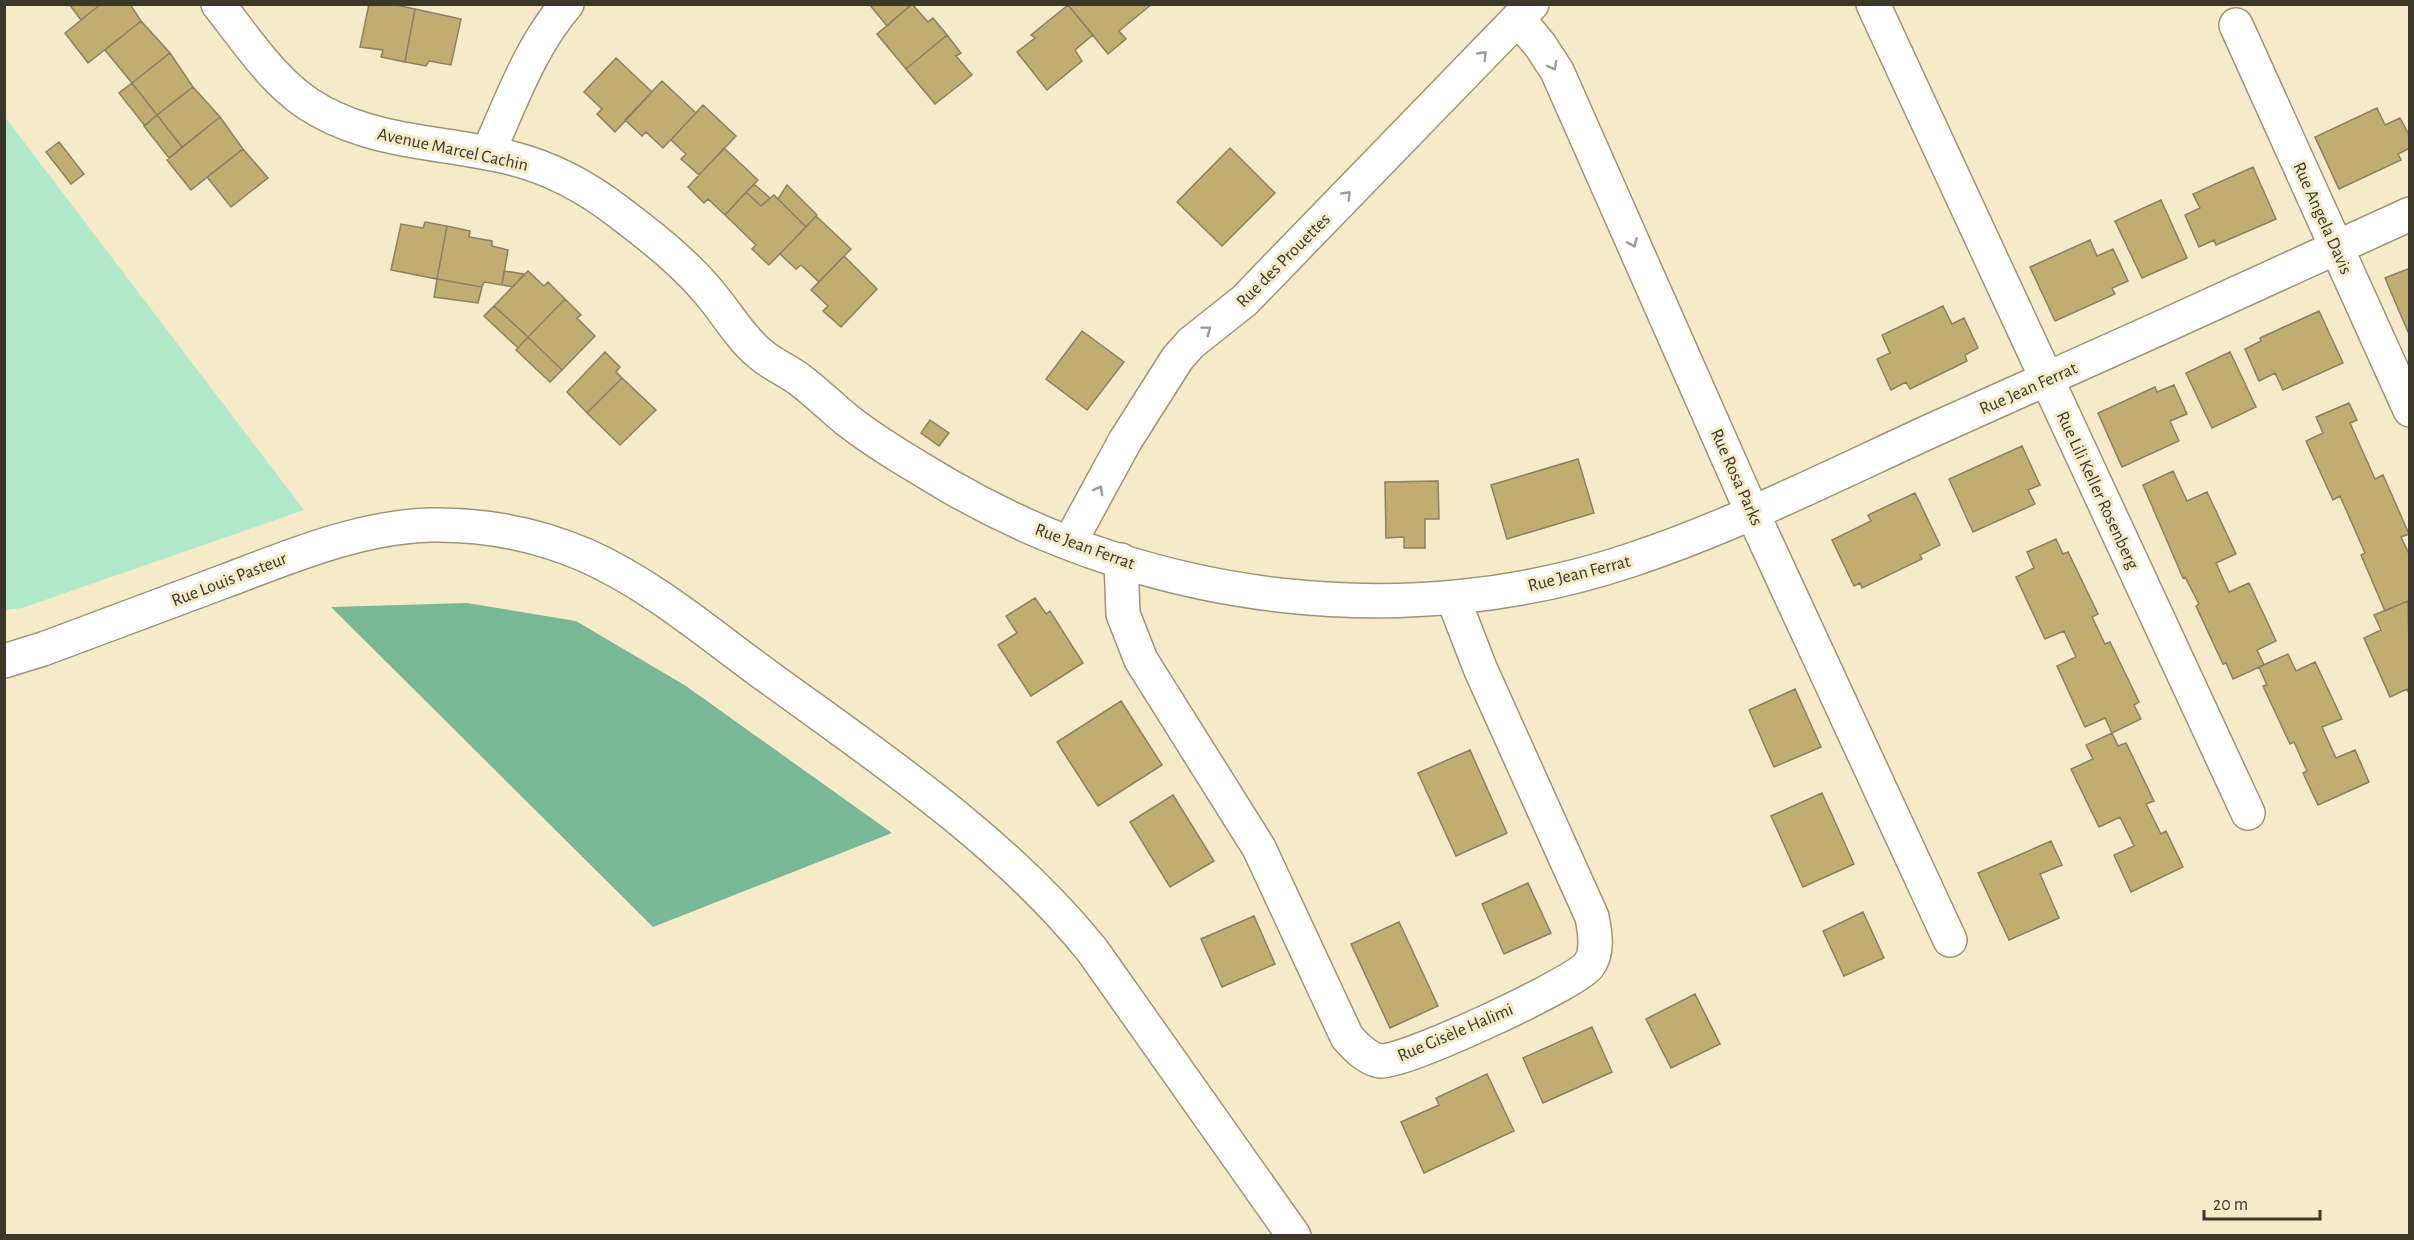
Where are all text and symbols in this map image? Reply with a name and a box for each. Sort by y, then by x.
one-way arrow [1476,52,1487,62]
one-way arrow [1546,59,1557,70]
street label: Avenue Marcel Cachin [376,125,530,175]
street label: Rue Angela Davis [2289,160,2355,277]
one-way arrow [1340,192,1351,203]
street label: Rue des Prouettes [1233,210,1334,311]
one-way arrow [1626,237,1638,248]
one-way arrow [1201,327,1212,338]
street label: Rue Jean Ferrat [1977,359,2080,418]
street label: Rue Lili Keller Rosenberg [2053,409,2142,572]
street label: Rue Rosa Parks [1707,426,1765,529]
one-way arrow [1092,486,1103,497]
street label: Rue Jean Ferrat [1032,521,1137,573]
street label: Rue Louis Pasteur [169,550,290,610]
street label: Rue Jean Ferrat [1526,552,1633,595]
street label: Rue Gisèle Halimi [1395,1000,1516,1065]
scale bar [2204,1183,2320,1221]
text: 20 m [2213,1196,2248,1214]

